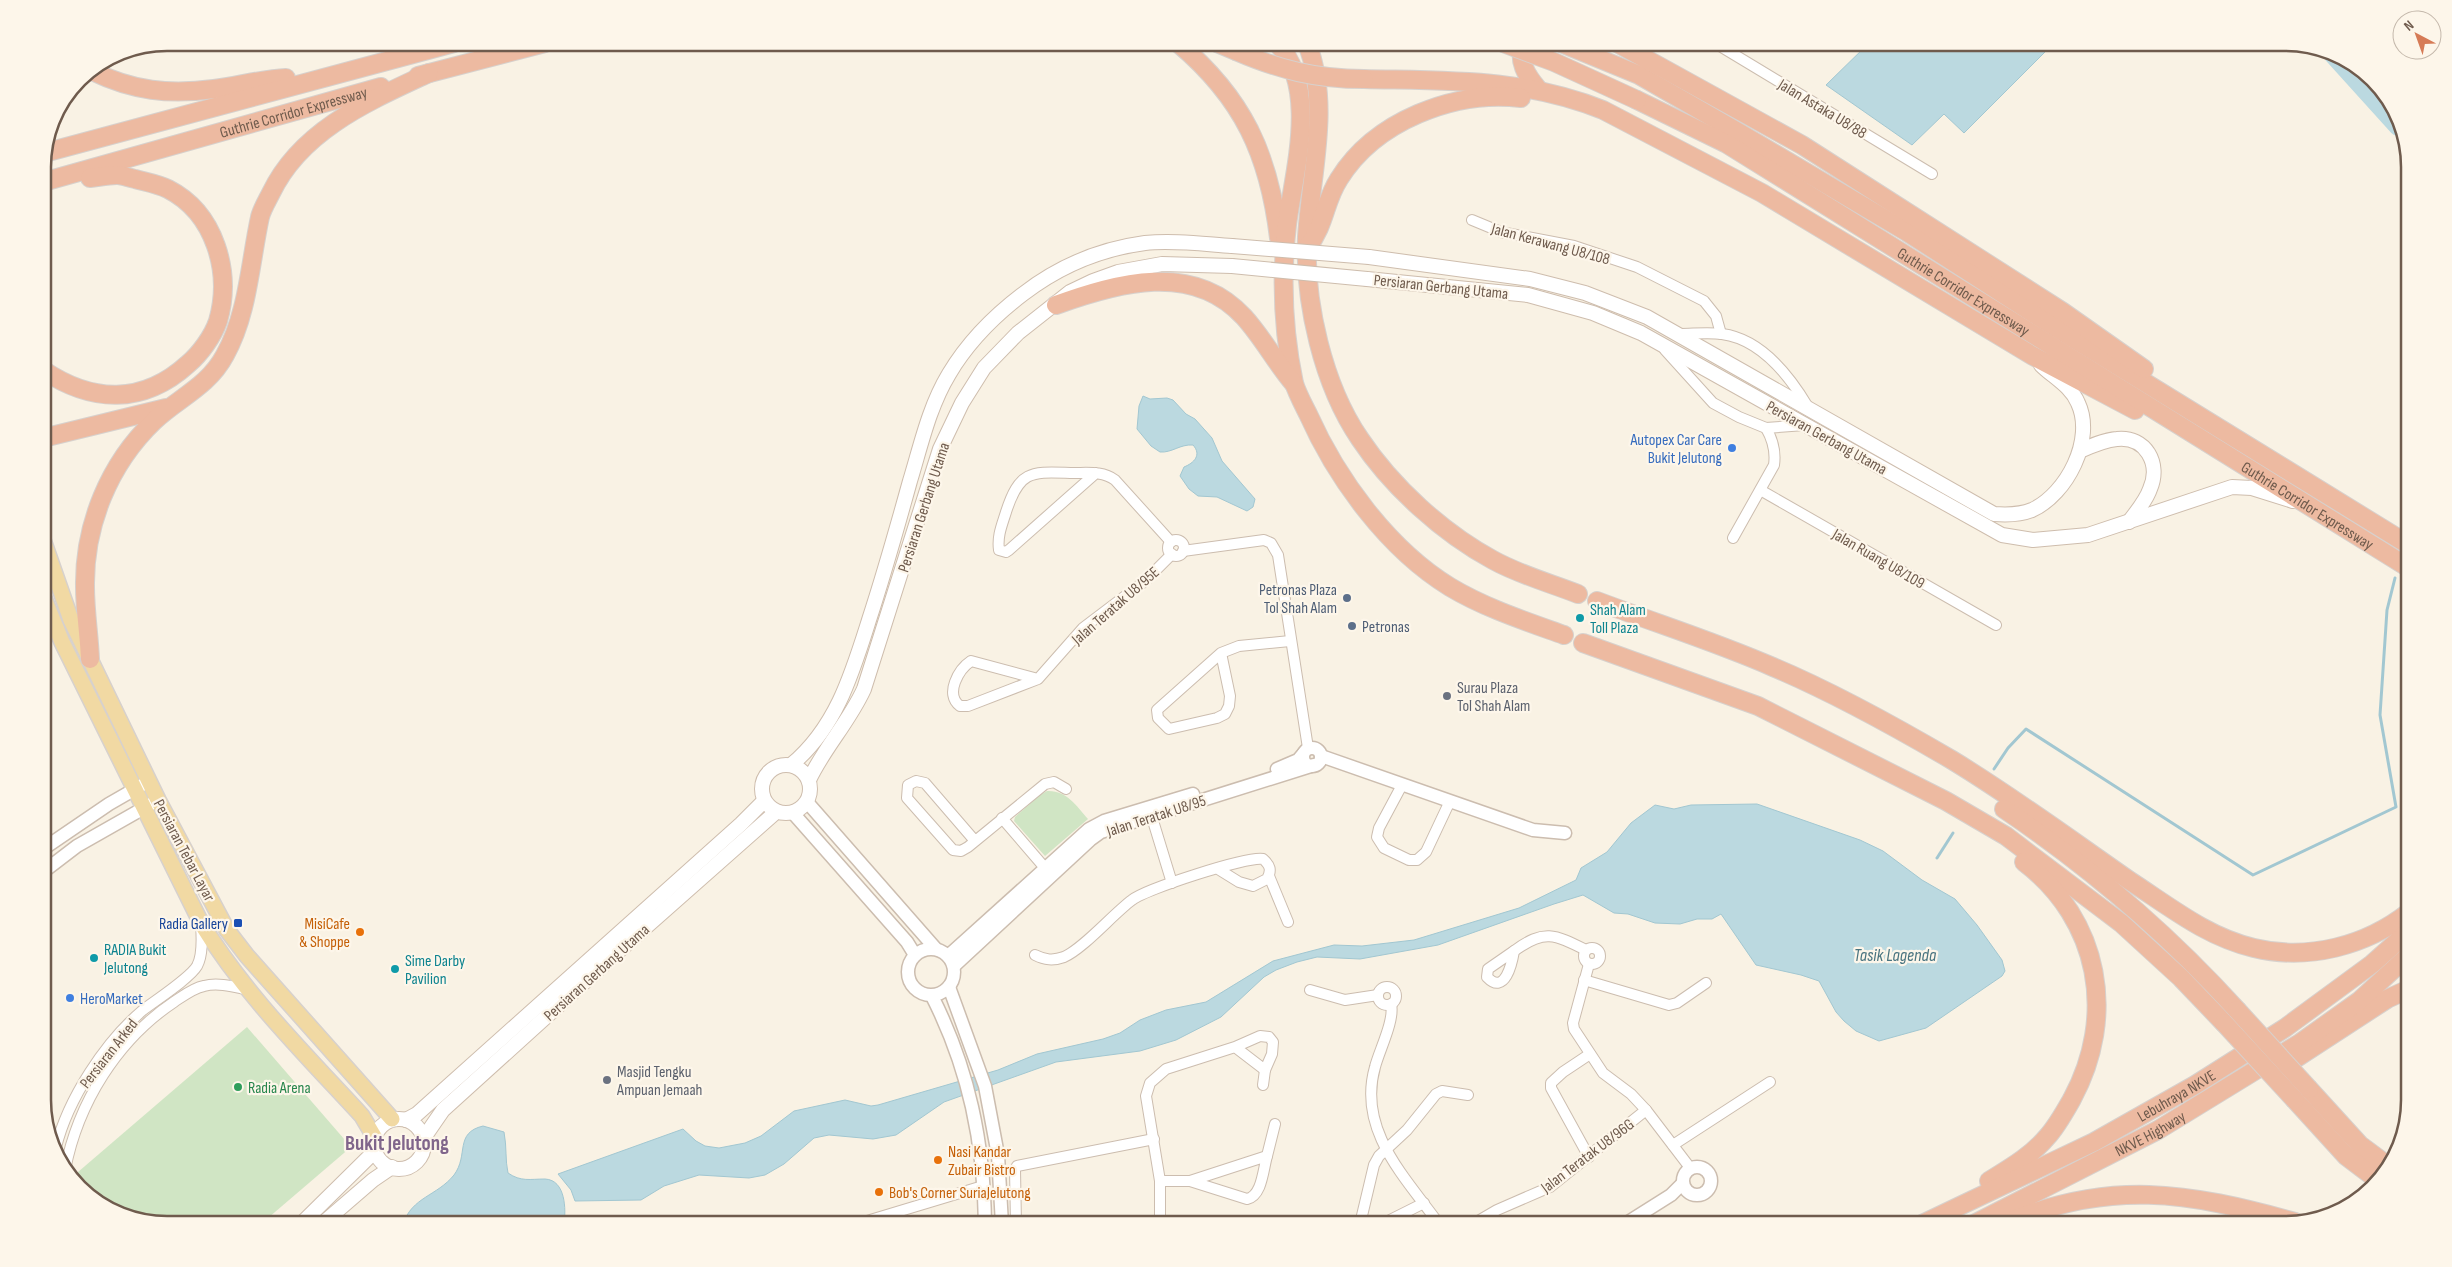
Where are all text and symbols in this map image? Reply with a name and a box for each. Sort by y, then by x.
north arrow [2392,10,2442,60]
text: N [2400,17,2417,34]
street label: Jalan Astaka U8/88 [1774,75,1870,143]
street label: Guthrie Corridor Expressway [218,83,370,143]
street label: Jalan Kerawang U8/108 [1488,219,1612,269]
street label: Guthrie Corridor Expressway [1893,244,2033,341]
street label: Persiaran Gerbang Utama [1373,271,1509,304]
street label: Persiaran Gerbang Utama [1763,397,1890,479]
place label: Autopex Car Care Bukit Jelutong [1629,431,1722,468]
street label: Persiaran Gerbang Utama [894,440,954,575]
marker: Autopex Car Care Bukit Jelutong [1726,442,1738,454]
street label: Guthrie Corridor Expressway [2237,458,2377,555]
street label: Jalan Ruang U8/109 [1828,525,1928,593]
street label: Jalan Teratak U8/95E [1068,563,1164,650]
place label: Petronas Plaza Tol Shah Alam [1259,581,1337,618]
marker: Petronas Plaza Tol Shah Alam [1341,592,1353,604]
place label: Shah Alam Toll Plaza [1590,601,1646,638]
marker: Shah Alam Toll Plaza [1574,612,1586,624]
place label: Petronas [1362,618,1410,637]
marker: Petronas [1346,620,1358,632]
place label: Surau Plaza Tol Shah Alam [1457,679,1530,716]
marker: Surau Plaza Tol Shah Alam [1441,690,1453,702]
street label: Jalan Teratak U8/95 [1104,791,1208,842]
street label: Persiaran Tebar Layar [149,796,219,905]
place label: Radia Gallery [159,915,228,934]
place label: MisiCafe & Shoppe [299,915,350,952]
marker: Radia Gallery [232,917,244,929]
street label: Persiaran Gerbang Utama [540,921,654,1025]
marker: MisiCafe & Shoppe [354,926,366,938]
place label: RADIA Bukit Jelutong [103,941,167,978]
water label: Tasik Lagenda [1854,945,1937,966]
marker: RADIA Bukit Jelutong [88,952,100,964]
place label: Sime Darby Pavilion [405,952,465,989]
marker: Sime Darby Pavilion [389,963,401,975]
place label: HeroMarket [80,990,143,1009]
marker: HeroMarket [64,992,76,1004]
street label: Persiaran Arked [76,1015,142,1092]
place label: Masjid Tengku Ampuan Jemaah [616,1063,702,1100]
street label: Lebuhraya NKVE [2134,1067,2219,1127]
marker: Masjid Tengku Ampuan Jemaah [601,1074,613,1086]
place label: Radia Arena [248,1079,311,1098]
marker: Radia Arena [232,1081,244,1093]
street label: NKVE Highway [2112,1107,2189,1161]
street label: Jalan Teratak U8/96G [1537,1115,1638,1198]
district label: Bukit Jelutong [345,1131,449,1156]
place label: Nasi Kandar Zubair Bistro [948,1143,1016,1180]
marker: Nasi Kandar Zubair Bistro [932,1154,944,1166]
place label: Bob's Corner SuriaJelutong [889,1184,1031,1203]
marker: Bob's Corner SuriaJelutong [873,1186,885,1198]

